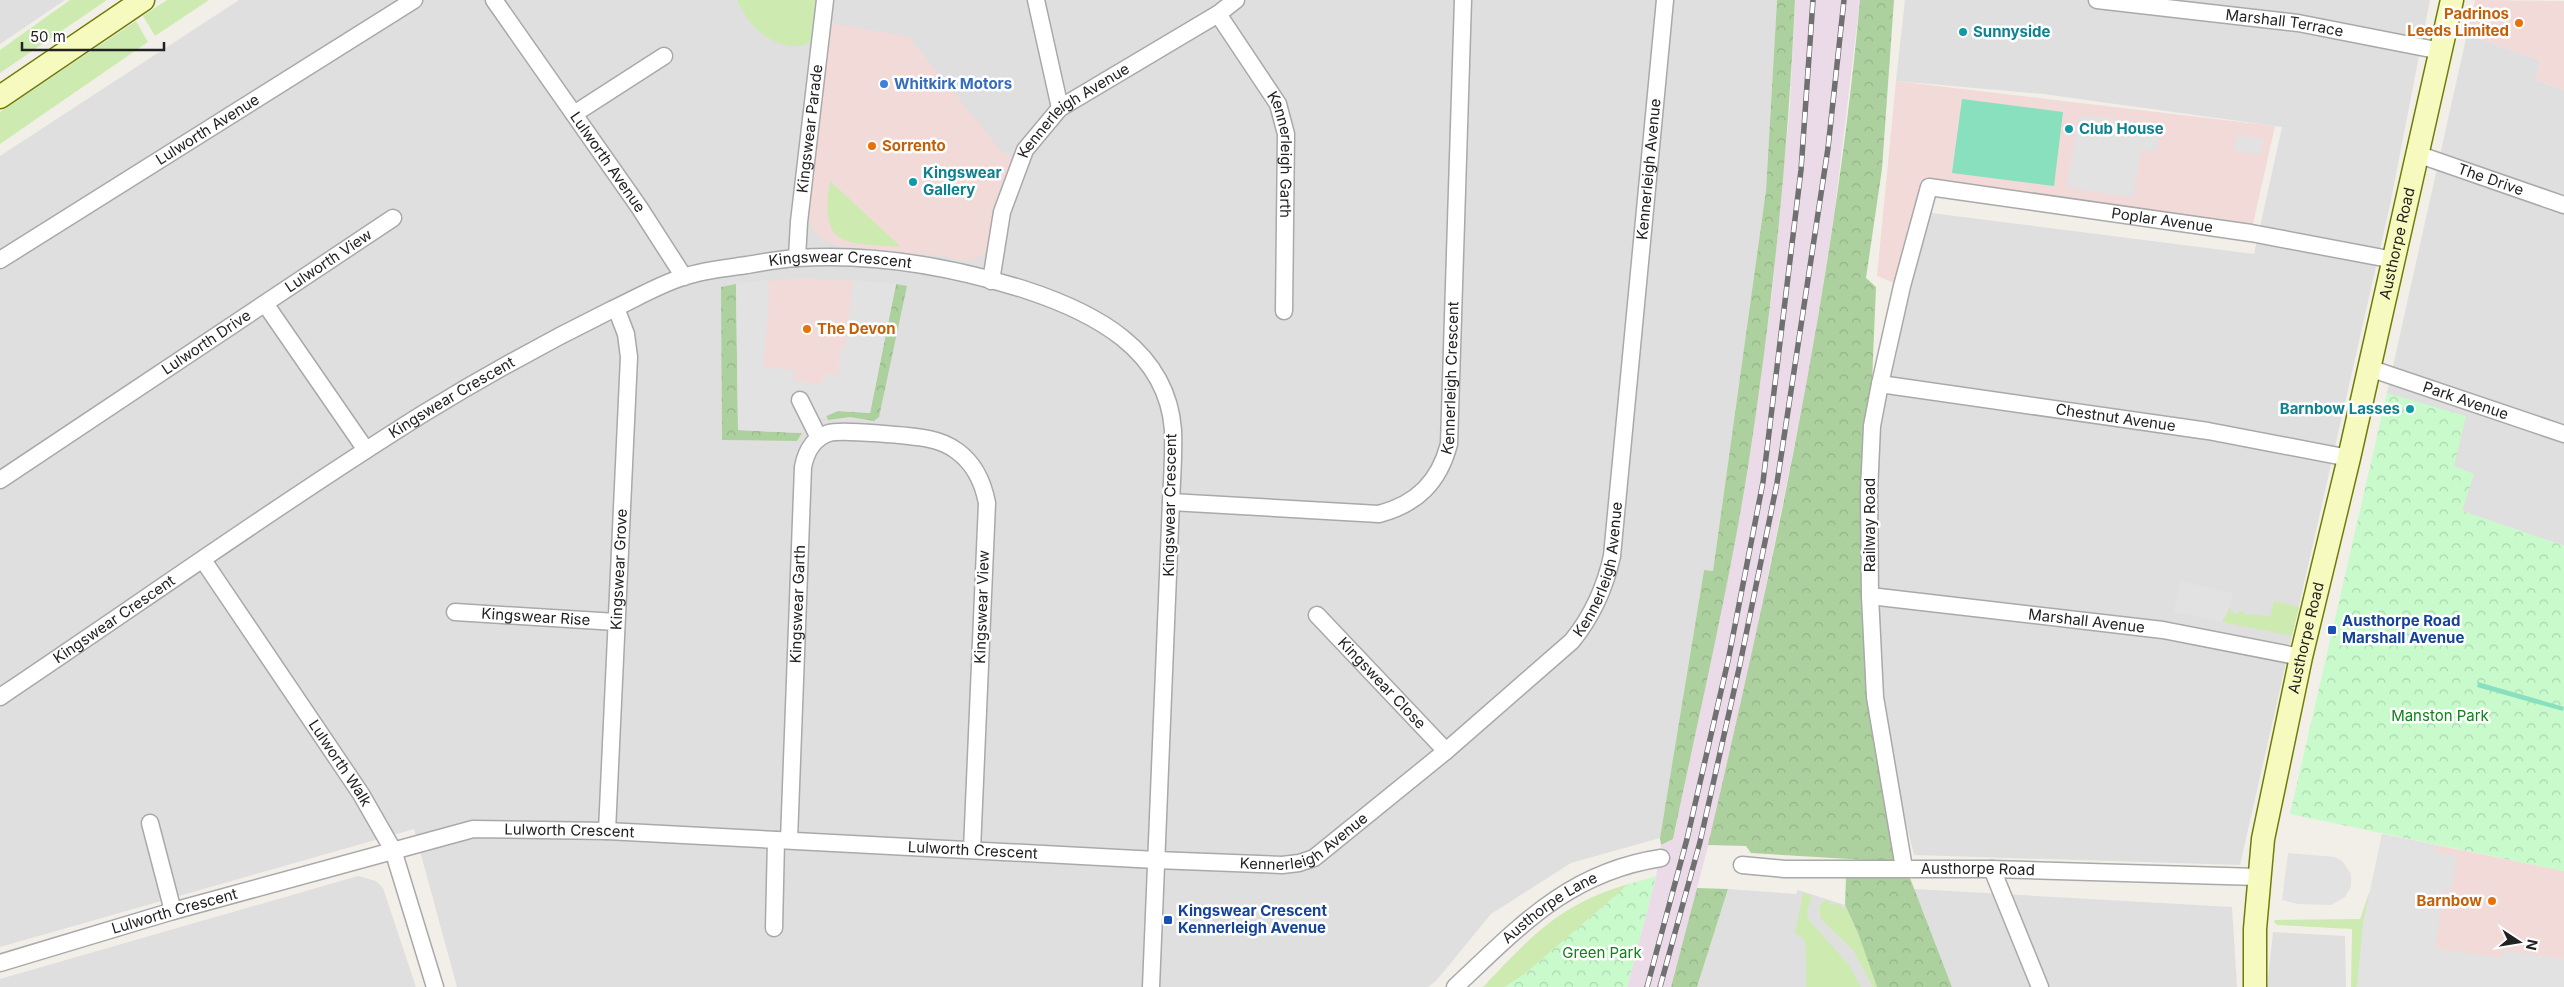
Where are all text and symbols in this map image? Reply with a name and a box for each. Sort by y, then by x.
place label: Padrinos Leeds Limited [2407,4,2509,40]
street label: Marshall Terrace [2225,5,2345,41]
marker: Padrinos Leeds Limited [2513,17,2525,29]
scale bar [22,20,165,52]
place label: Sunnyside [1973,22,2051,41]
marker: Sunnyside [1957,26,1969,38]
text: 50 m [30,27,66,46]
street label: Kennerleigh Avenue [1013,59,1133,160]
street label: Kingswear Parade [792,63,826,194]
place label: Whitkirk Motors [894,74,1012,93]
marker: Whitkirk Motors [878,78,890,90]
street label: Kennerleigh Garth [1263,87,1296,218]
street label: Lulworth Avenue [152,90,263,169]
street label: Kennerleigh Avenue [1632,98,1665,241]
street label: Lulworth Avenue [566,108,650,216]
place label: Club House [2079,119,2164,138]
marker: Club House [2063,123,2075,135]
place label: Sorrento [882,136,946,155]
marker: Sorrento [866,140,878,152]
street label: The Drive [2455,159,2526,199]
place label: Kingswear Gallery [923,163,1002,199]
marker: Kingswear Gallery [907,176,919,188]
street label: Austhorpe Road [2375,185,2419,301]
street label: Poplar Avenue [2110,203,2214,236]
street label: Lulworth View [281,225,376,296]
street label: Kingswear Crescent [767,247,913,272]
street label: Kennerleigh Crescent [1436,301,1462,457]
street label: Lulworth Drive [158,305,254,379]
place label: The Devon [817,319,896,338]
marker: The Devon [801,323,813,335]
street label: Kingswear Crescent [385,352,518,442]
street label: Park Avenue [2421,377,2511,424]
street label: Chestnut Avenue [2054,399,2177,435]
place label: Barnbow Lasses [2280,399,2400,418]
marker: Barnbow Lasses [2404,403,2416,415]
street label: Kingswear Crescent [1159,433,1180,577]
street label: Railway Road [1860,478,1879,572]
street label: Kennerleigh Avenue [1569,501,1626,640]
street label: Kingswear Grove [606,508,631,630]
street label: Kingswear Garth [786,545,809,664]
street label: Kingswear View [970,550,993,664]
street label: Kingswear Crescent [49,571,178,667]
street label: Austhorpe Road [2284,580,2328,695]
street label: Kingswear Rise [481,604,591,629]
street label: Marshall Avenue [2027,604,2146,637]
place label: Austhorpe Road Marshall Avenue [2342,611,2464,647]
marker: Austhorpe Road Marshall Avenue [2326,624,2338,636]
street label: Kingswear Close [1334,633,1430,733]
park label: Manston Park [2391,706,2490,725]
street label: Lulworth Walk [305,716,376,810]
street label: Kennerleigh Avenue [1239,808,1371,874]
street label: Lulworth Crescent [504,819,635,841]
street label: Lulworth Crescent [907,837,1038,863]
street label: Austhorpe Road [1921,859,2035,879]
street label: Austhorpe Lane [1498,868,1600,947]
street label: Lulworth Crescent [109,884,239,938]
place label: Barnbow [2417,891,2482,910]
marker: Barnbow [2486,895,2498,907]
place label: Kingswear Crescent Kennerleigh Avenue [1178,901,1327,937]
marker: Kingswear Crescent Kennerleigh Avenue [1162,914,1174,926]
north arrow [2494,917,2544,967]
text: N [2523,938,2542,952]
park label: Green Park [1562,943,1642,962]

